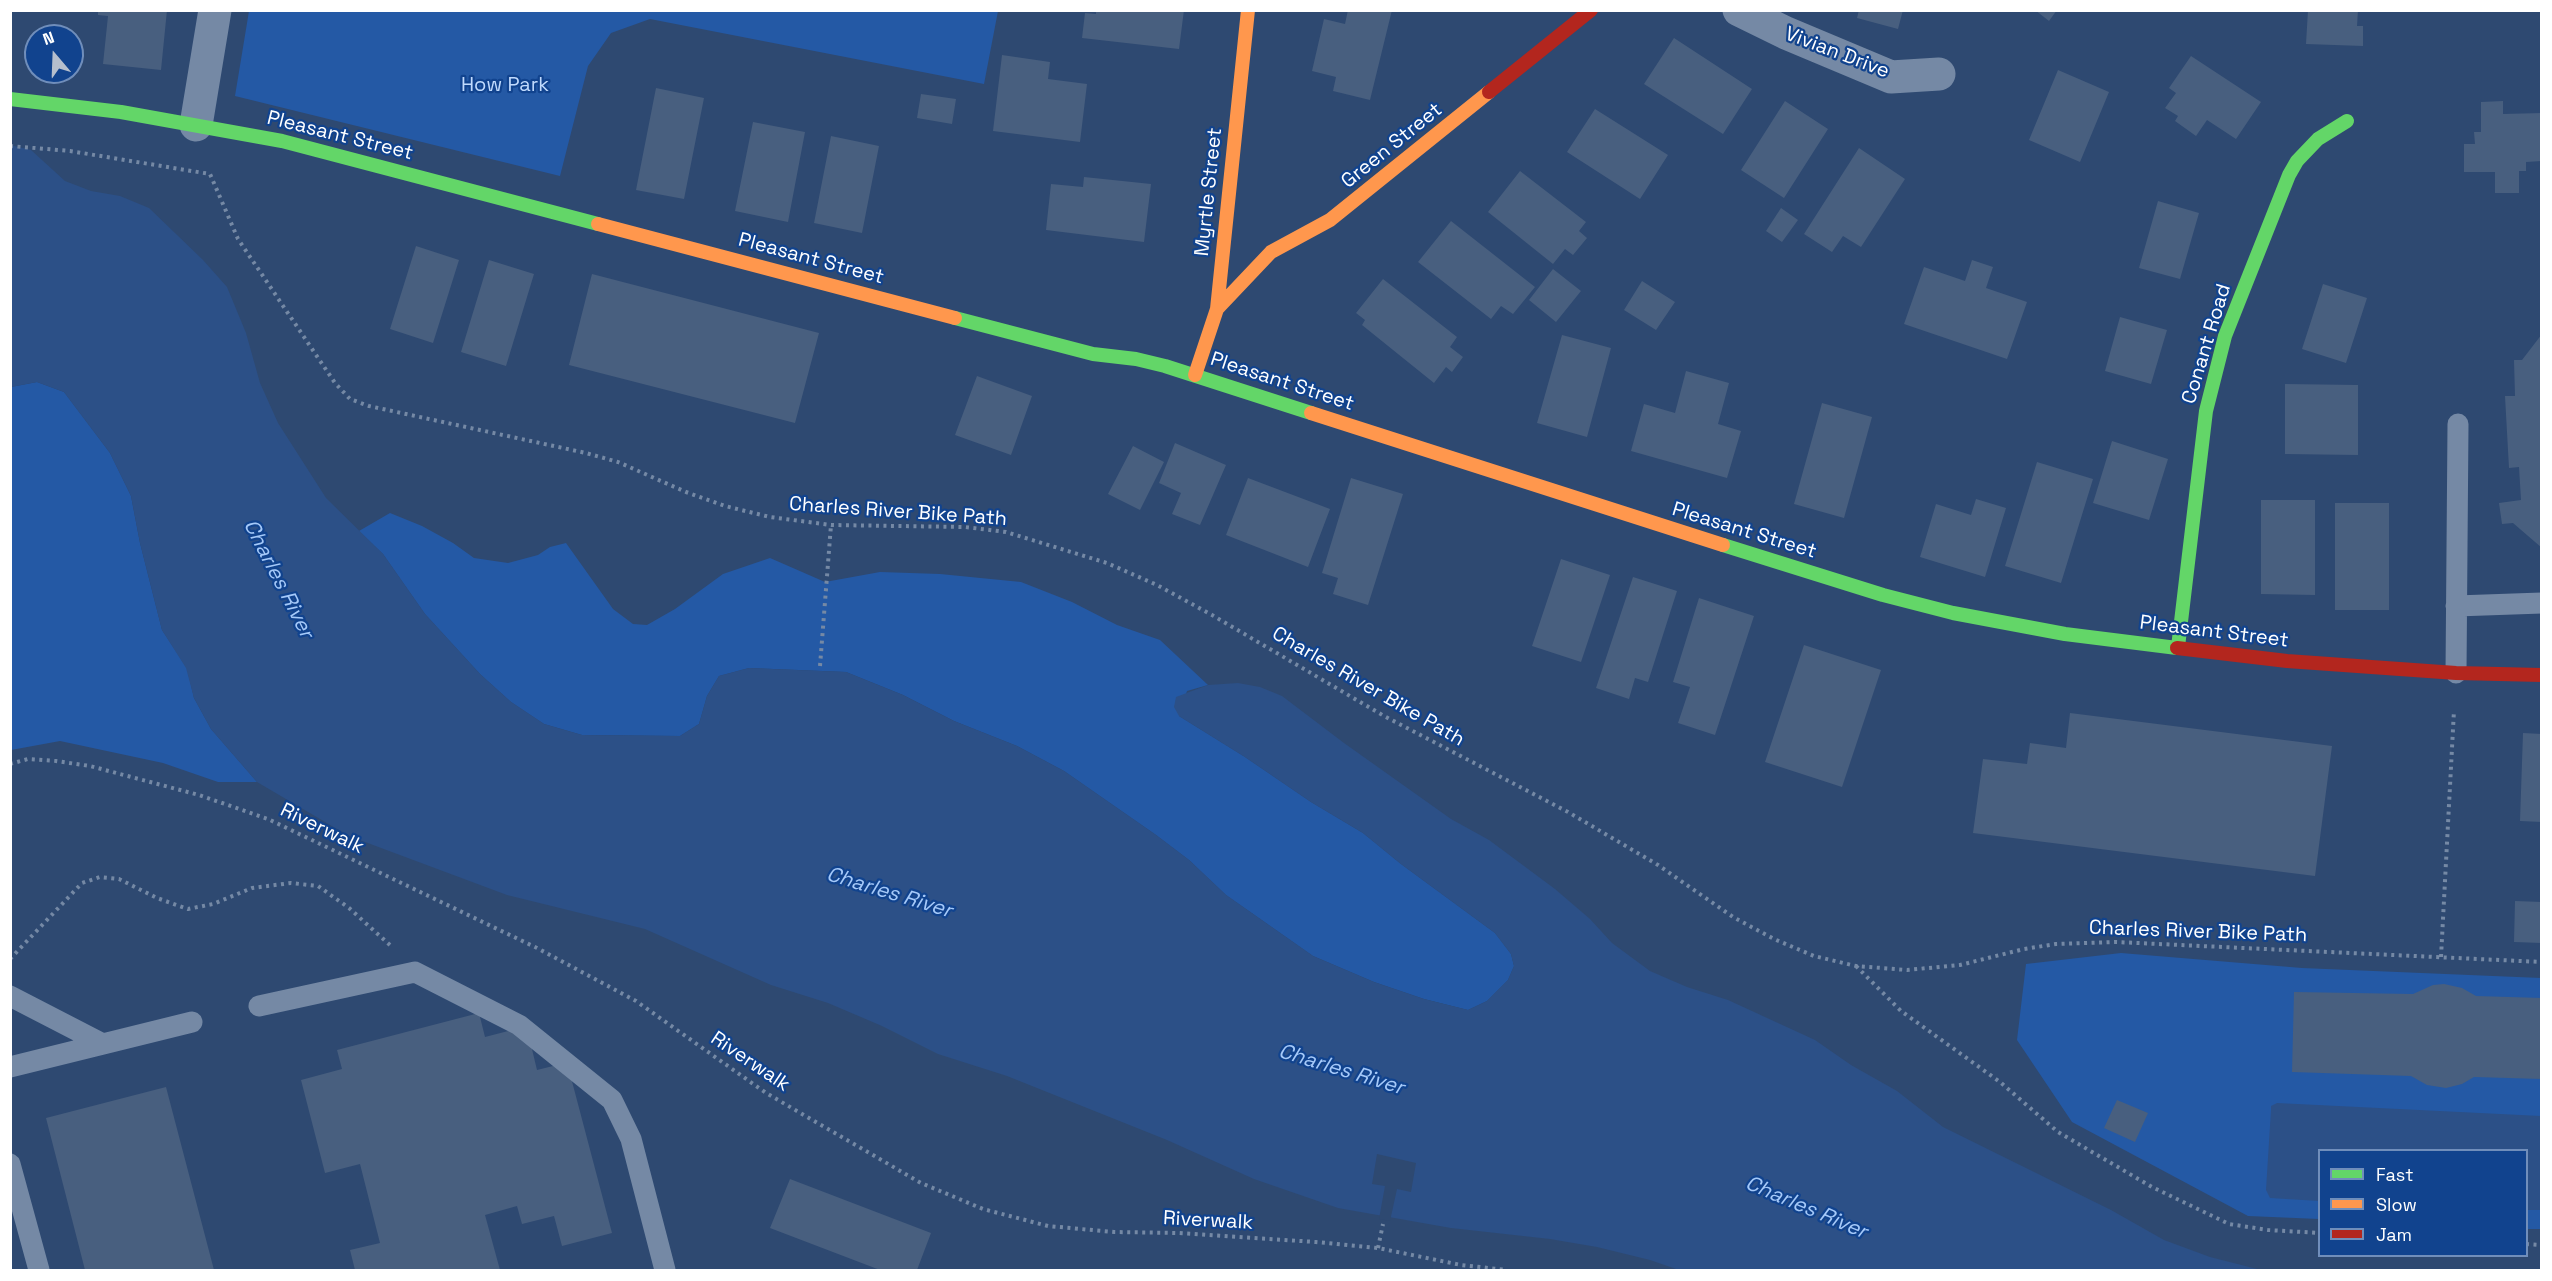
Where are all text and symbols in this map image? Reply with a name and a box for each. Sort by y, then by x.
street label: Vivian Drive [1781,22,1893,84]
north arrow [24,24,84,84]
text: N [40,27,57,50]
park label: How Park [461,74,549,98]
street label: Green Street [1337,98,1447,194]
street label: Pleasant Street [265,106,415,166]
street label: Myrtle Street [1190,126,1228,258]
street label: Pleasant Street [736,228,886,290]
street label: Conant Road [2177,281,2237,407]
street label: Pleasant Street [1207,347,1357,417]
street label: Charles River Bike Path [788,492,1008,532]
street label: Pleasant Street [1669,498,1819,564]
water label: Charles River [237,515,319,643]
street label: Pleasant Street [2138,611,2290,653]
street label: Charles River Bike Path [1267,622,1469,752]
street label: Riverwalk [276,798,368,860]
water label: Charles River [823,862,955,924]
street label: Charles River Bike Path [2088,916,2308,948]
street label: Riverwalk [706,1027,794,1097]
water label: Charles River [1275,1039,1407,1101]
legend [2318,1149,2528,1257]
text: Fast [2376,1163,2413,1186]
water label: Charles River [1741,1171,1871,1245]
text: Slow [2376,1193,2417,1216]
street label: Riverwalk [1162,1207,1254,1235]
text: Jam [2376,1223,2412,1246]

